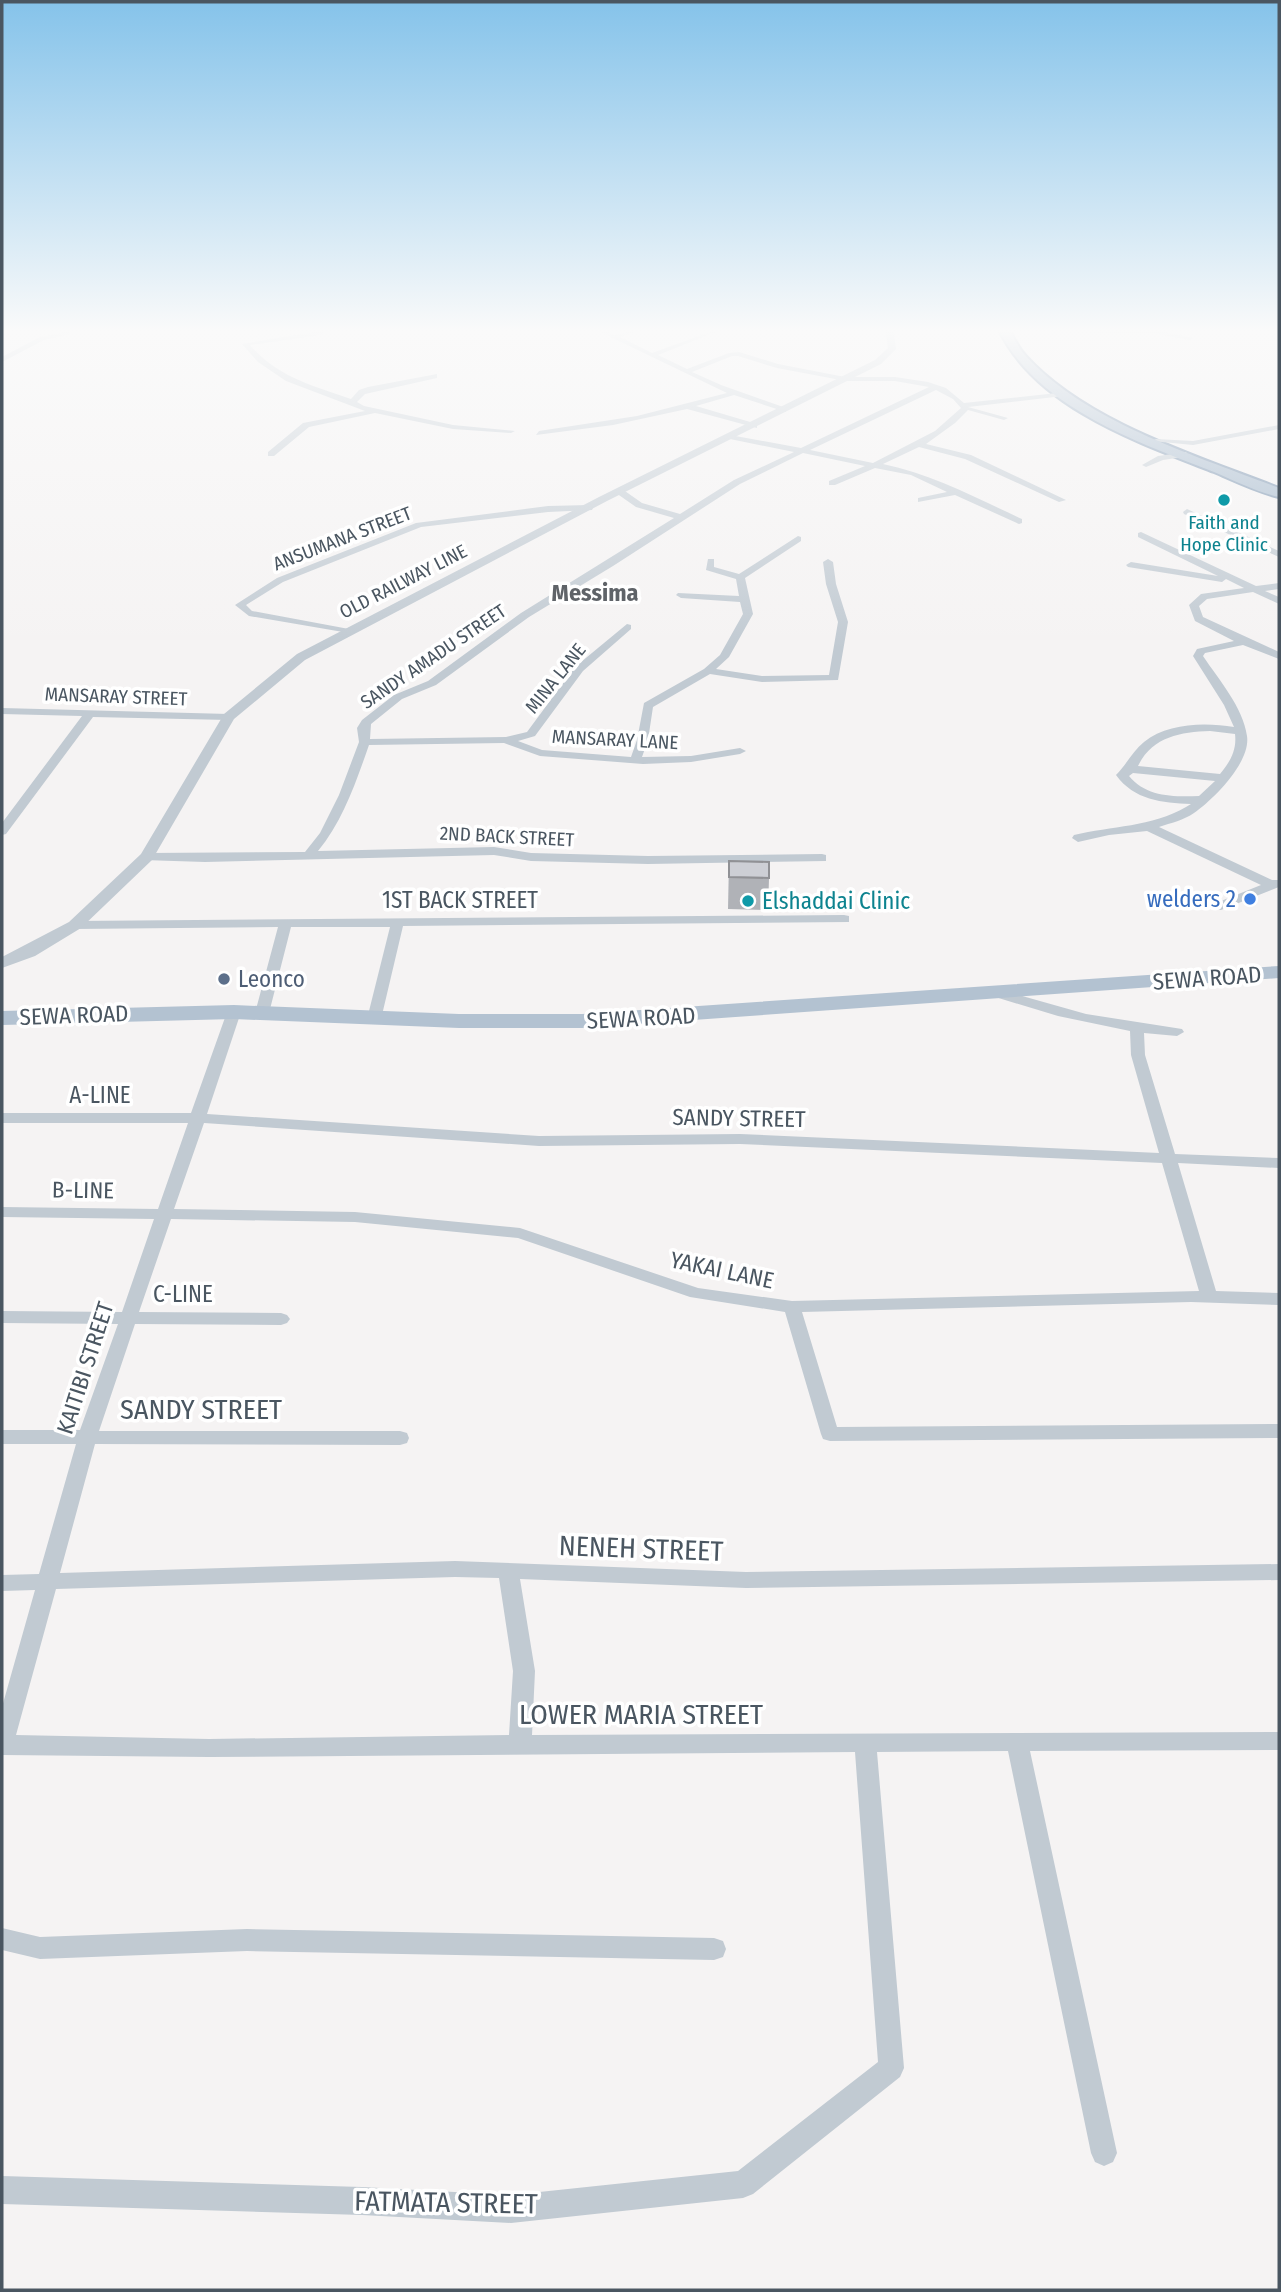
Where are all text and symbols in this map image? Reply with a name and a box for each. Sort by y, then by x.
marker: Faith and Hope Clinic [1216,492,1232,508]
street label: ANSUMANA STREET [270,501,415,575]
place label: Faith and Hope Clinic [1180,511,1268,556]
street label: OLD RAILWAY LINE [336,539,471,623]
district label: Messima [552,579,638,607]
street label: SANDY AMADU STREET [356,599,510,714]
street label: MINA LANE [520,639,591,718]
street label: MANSARAY STREET [44,683,188,710]
street label: MANSARAY LANE [551,725,679,754]
street label: 2ND BACK STREET [439,821,575,852]
place label: welders 2 [1147,885,1236,913]
street label: 1ST BACK STREET [382,886,538,914]
place label: Elshaddai Clinic [762,887,910,915]
marker: welders 2 [1242,891,1258,907]
marker: Elshaddai Clinic [740,893,756,909]
street label: SEWA ROAD [1152,960,1262,996]
place label: Leonco [238,965,305,993]
marker: Leonco [216,971,232,987]
street label: SEWA ROAD [19,999,129,1031]
street label: SEWA ROAD [586,1001,696,1035]
street label: A-LINE [69,1081,131,1109]
street label: SANDY STREET [672,1103,806,1133]
street label: B-LINE [52,1175,114,1205]
street label: YAKAI LANE [668,1245,776,1295]
street label: C-LINE [153,1280,213,1308]
street label: KAITIBI STREET [50,1298,120,1438]
street label: SANDY STREET [120,1393,282,1426]
street label: NENEH STREET [558,1529,724,1568]
street label: LOWER MARIA STREET [519,1698,763,1731]
street label: FATMATA STREET [354,2184,538,2221]

